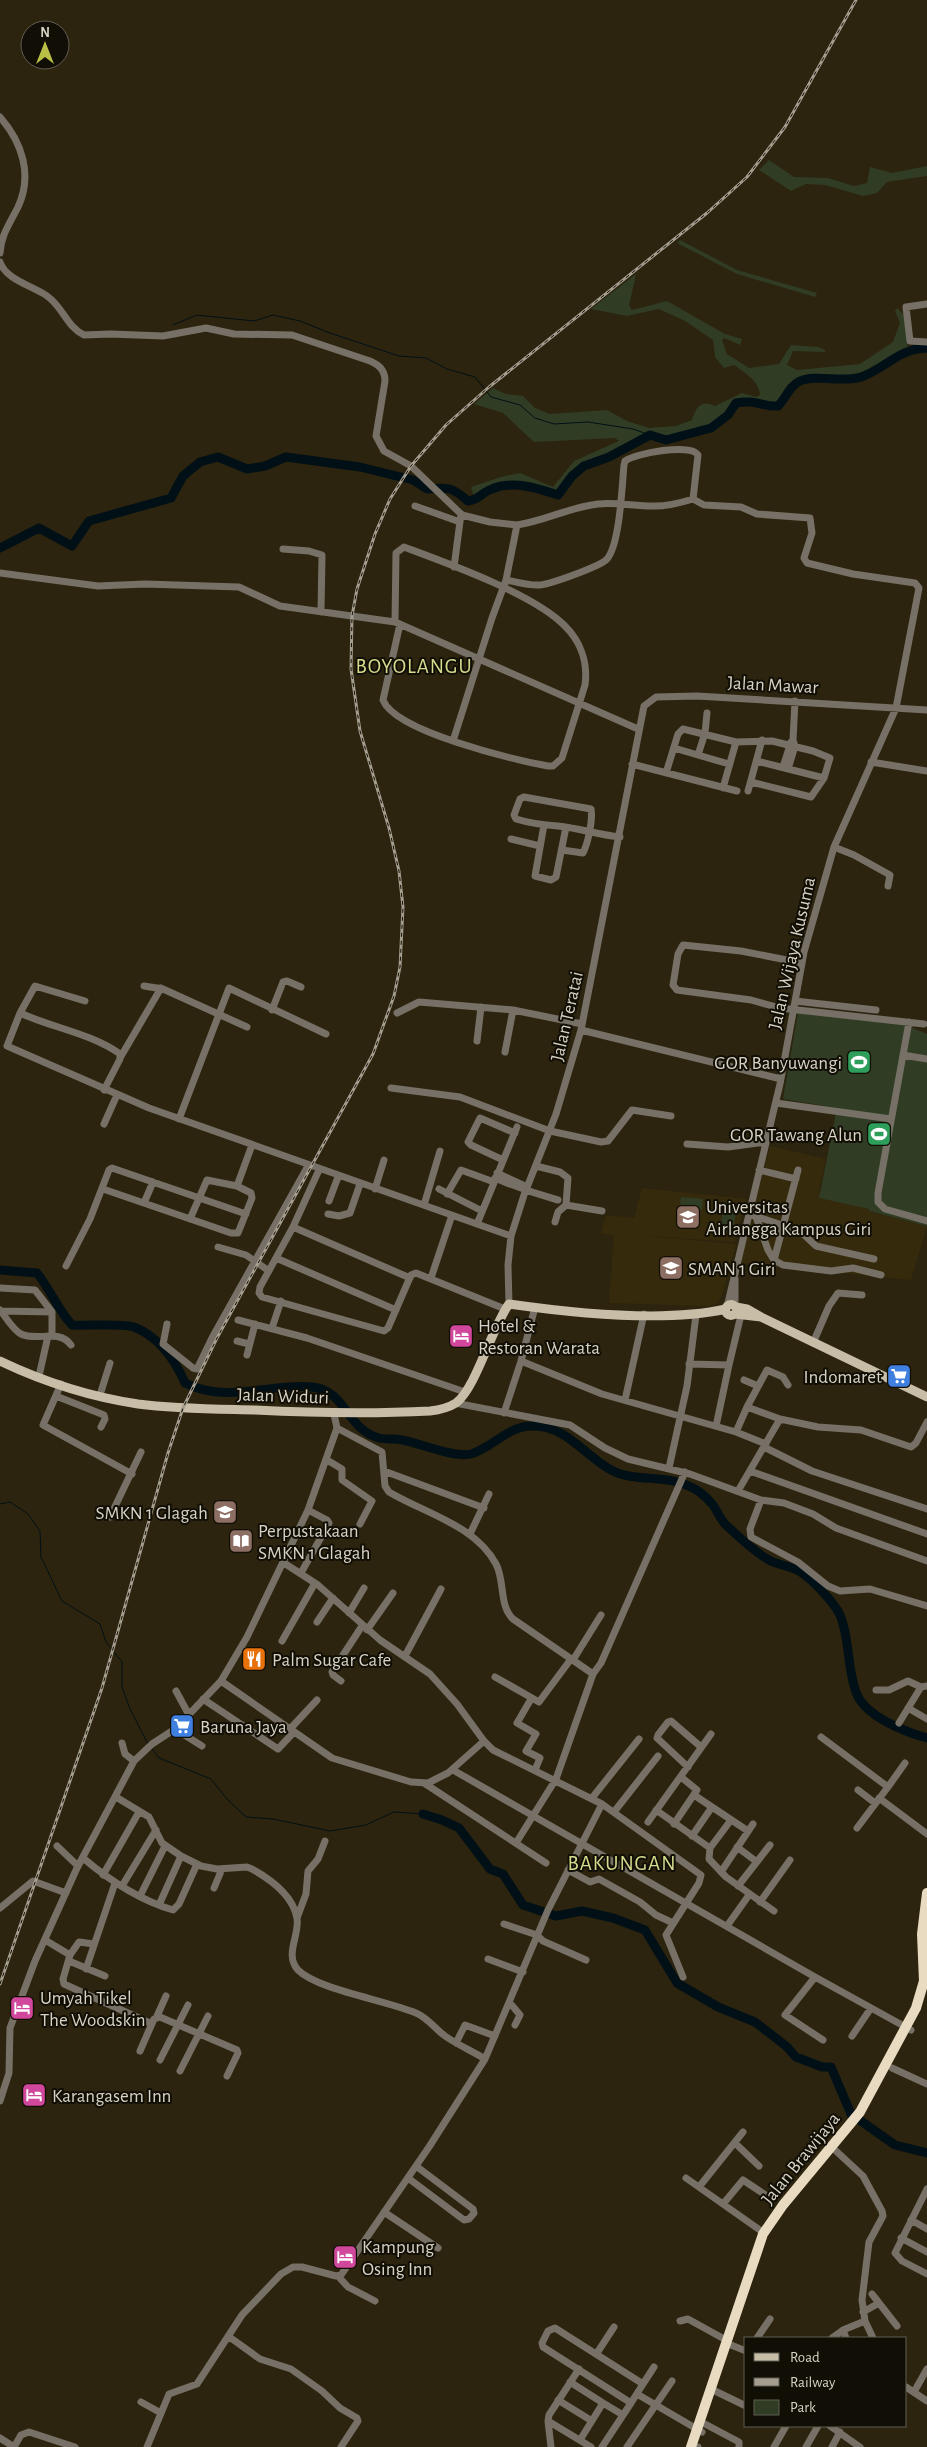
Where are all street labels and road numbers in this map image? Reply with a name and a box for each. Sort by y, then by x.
street label: Jalan Mawar [727,674,819,697]
street label: Jalan Wijaya Kusuma [766,875,819,1031]
street label: Jalan Teratai [548,970,587,1063]
street label: Jalan Widuri [237,1385,329,1408]
street label: Jalan Brawijaya [758,2109,844,2209]

